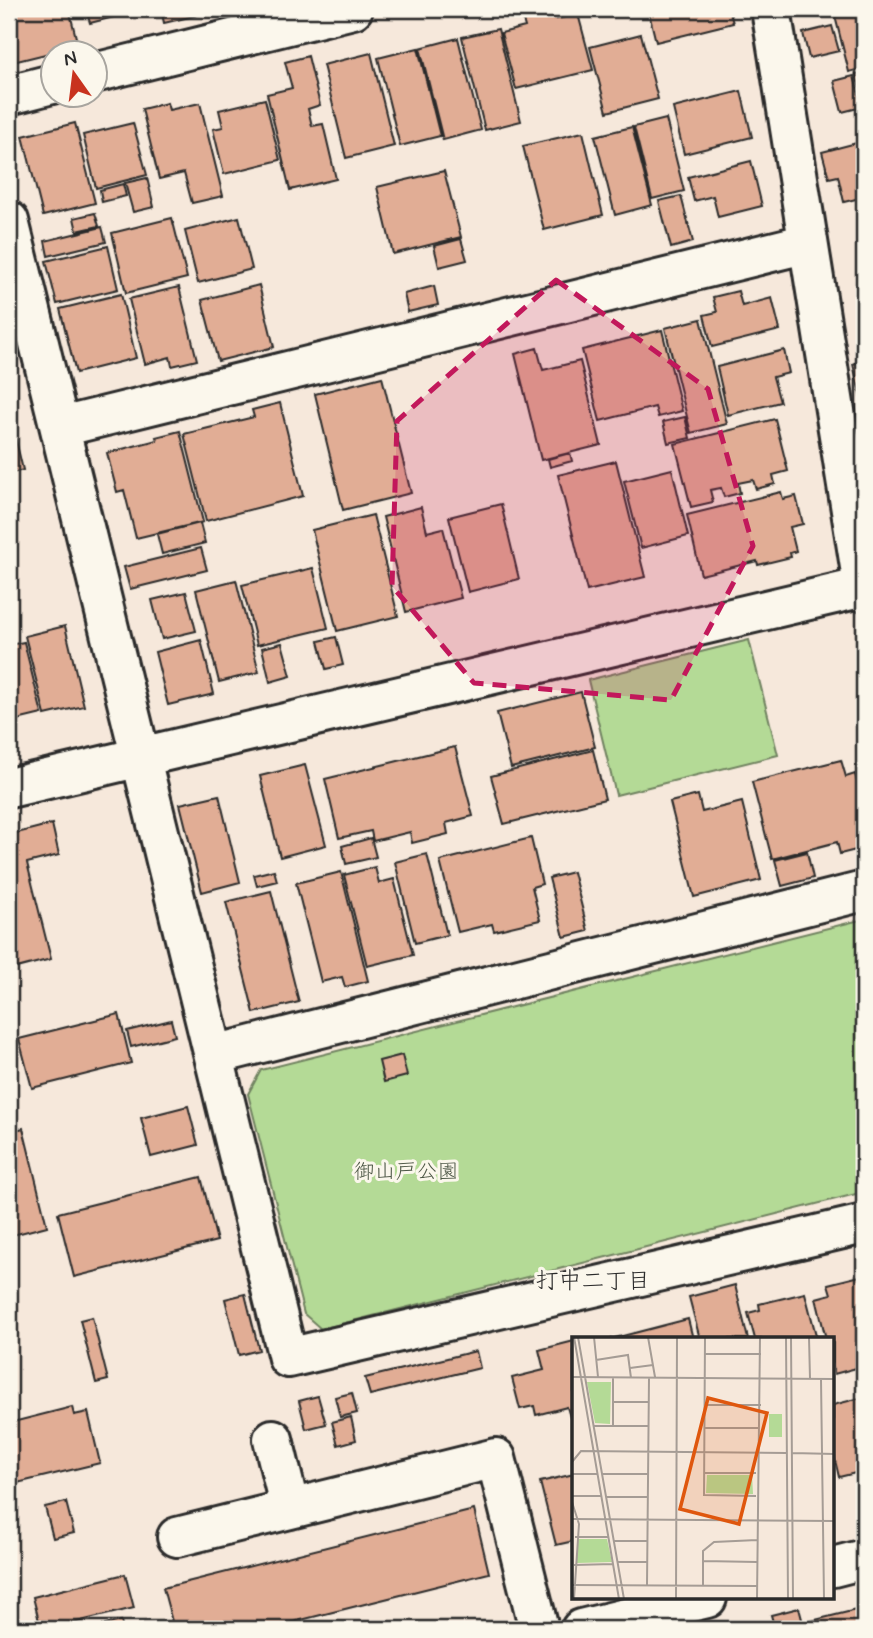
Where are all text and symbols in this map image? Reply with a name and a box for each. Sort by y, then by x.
north arrow [38,38,108,108]
text: N [61,45,79,73]
park label: 御山戸公園 [354,1158,459,1186]
district label: 打中二丁目 [536,1267,651,1297]
inset map [572,1337,834,1600]

